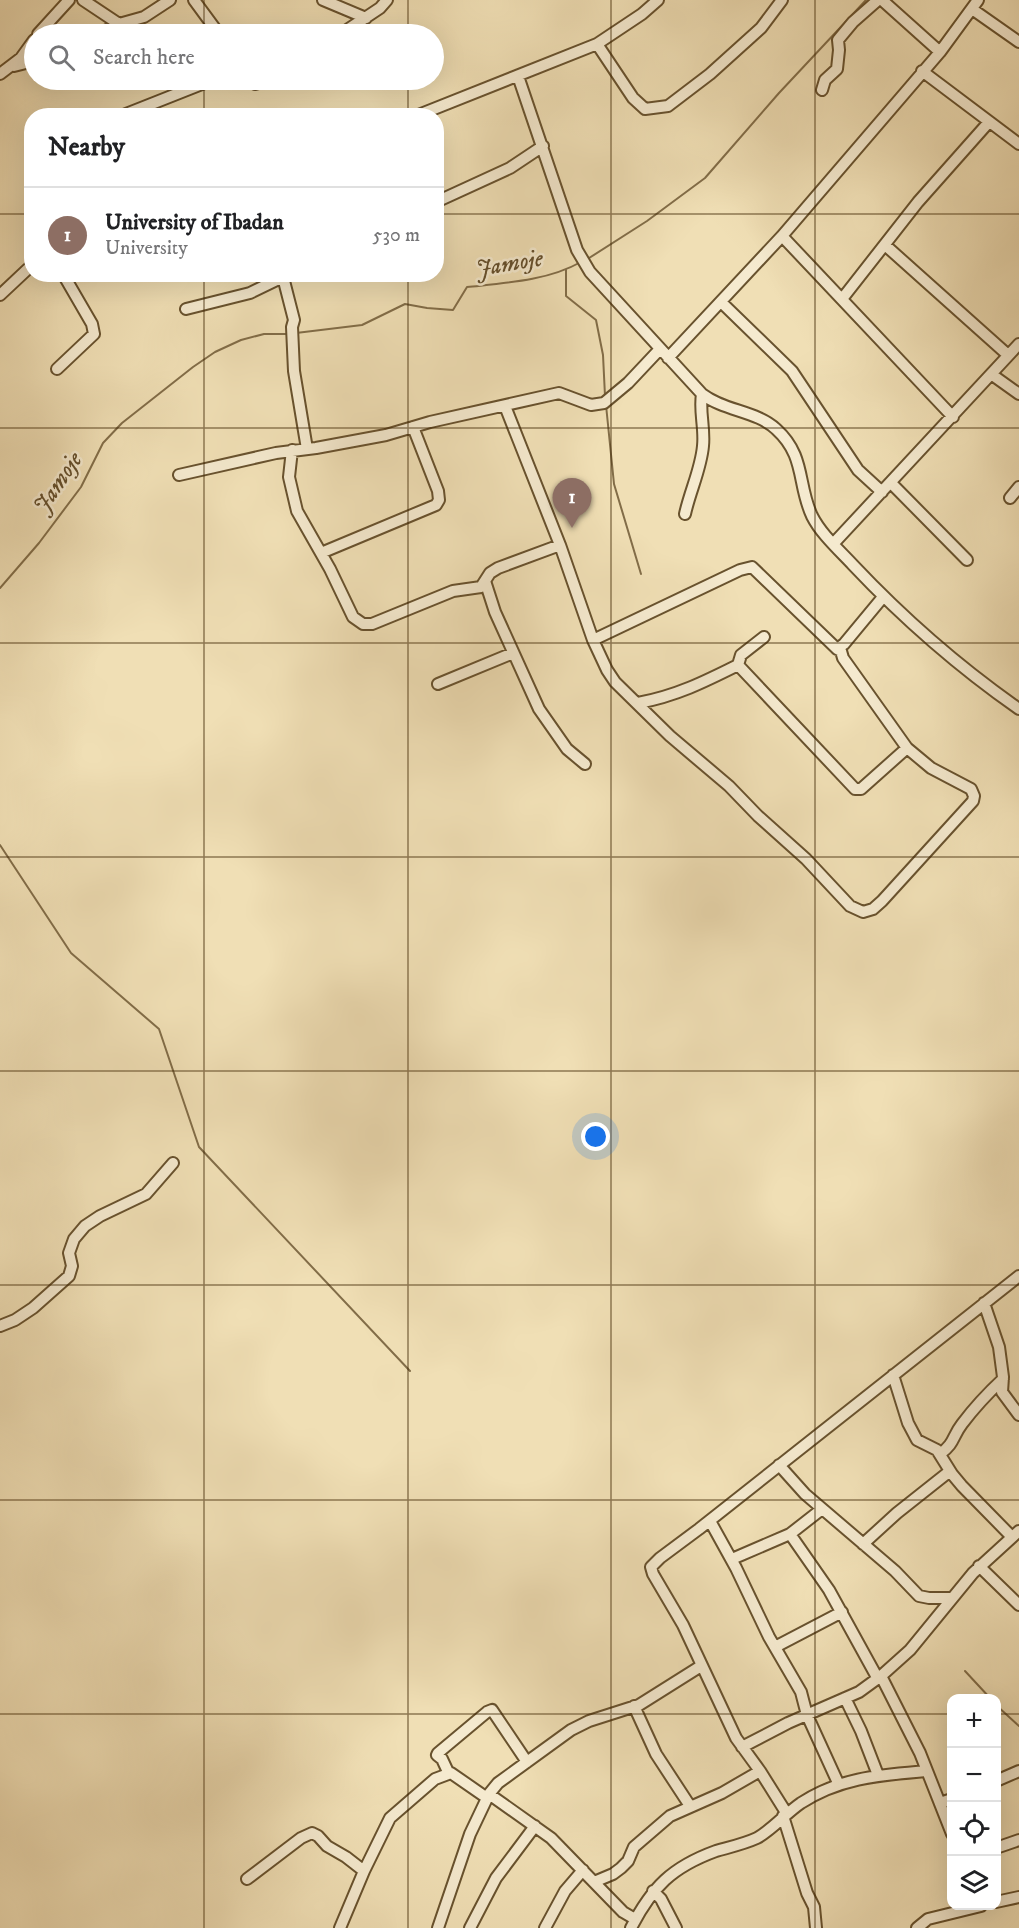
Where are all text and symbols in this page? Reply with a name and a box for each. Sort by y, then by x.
search box [24,24,444,90]
icon: search [45,41,78,74]
text: Search here [93,44,195,71]
text: Nearby [48,131,125,164]
text: University of Ibadan [105,209,284,236]
text: 1 [64,223,71,248]
text: 530 m [373,223,420,248]
text: University [105,236,188,261]
water label: Jamoje [473,243,546,285]
water label: Jamoje [27,446,90,520]
pin: 1 [552,478,592,528]
your location [581,1122,610,1151]
map controls [947,1694,1001,1910]
button: + [947,1694,1001,1748]
button: − [947,1748,1001,1802]
button: locate [947,1802,1001,1856]
button: layers [947,1856,1001,1910]

